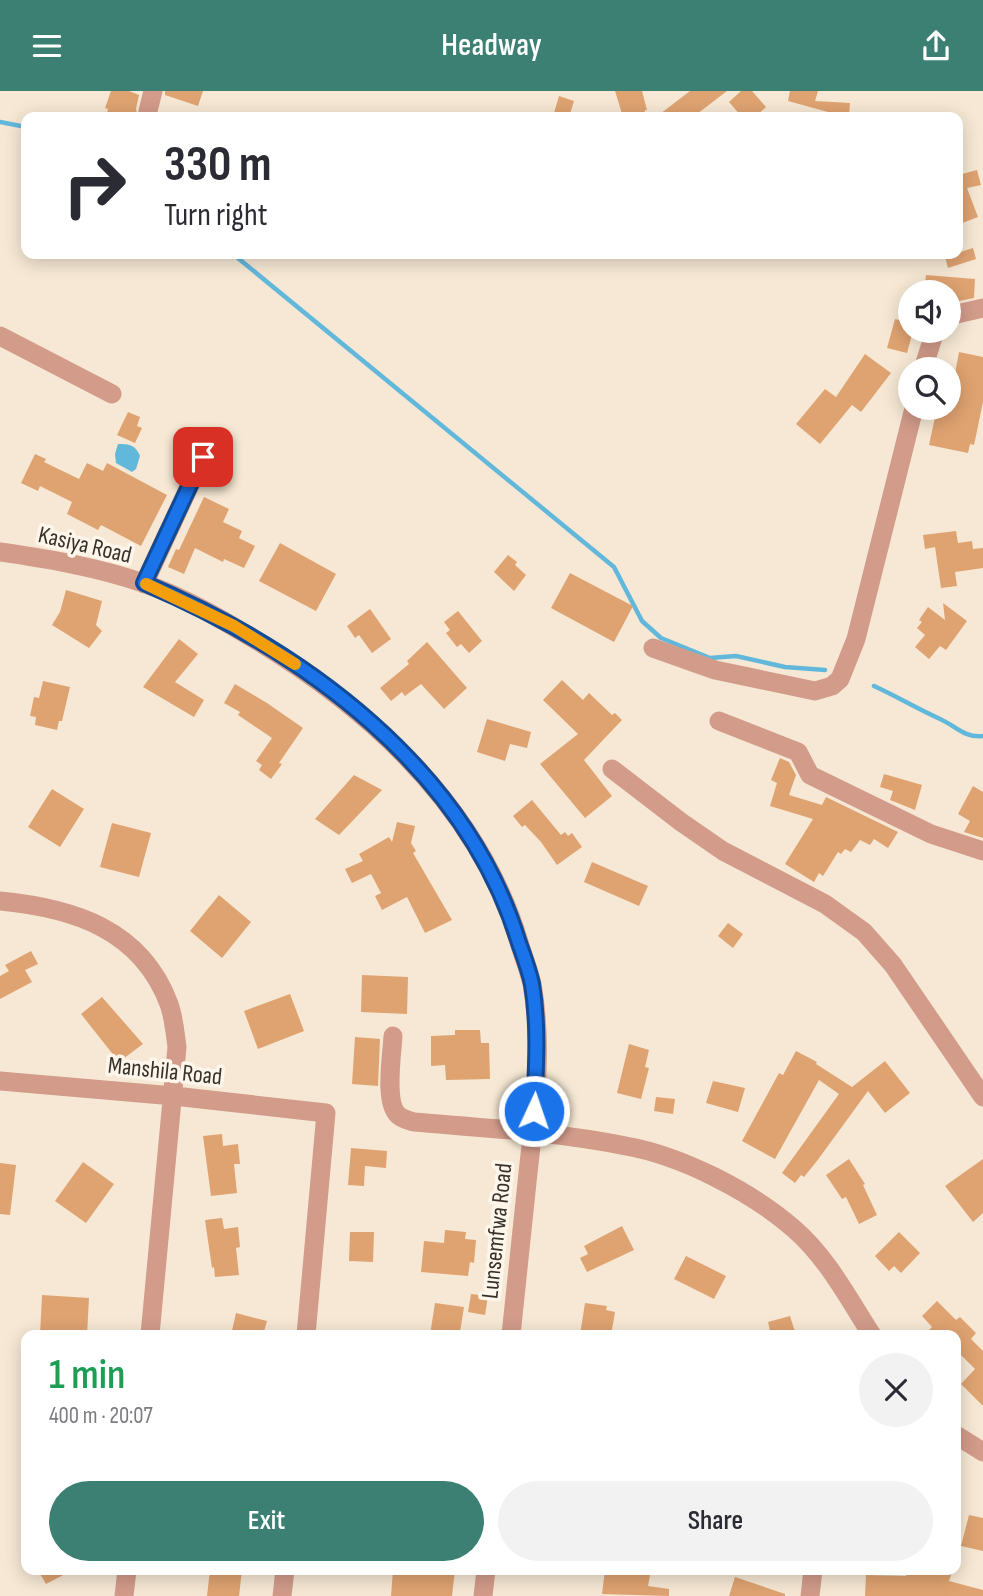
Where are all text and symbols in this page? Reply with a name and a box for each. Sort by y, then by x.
text: Headway [441,26,542,65]
icon: menu [28,27,66,65]
icon: share [917,27,955,65]
text: 330 m [164,136,271,195]
icon: right [49,140,140,231]
text: Turn right [164,196,268,235]
map controls [898,280,961,420]
button: sound [898,280,961,343]
button: search [898,357,961,420]
pin [173,427,233,487]
icon: arrive [184,438,222,476]
street label: Kasiya Road [35,520,135,570]
street label: Manshila Road [106,1051,224,1091]
position arrow [497,1074,571,1148]
street label: Lunsemfwa Road [475,1162,519,1300]
text: 1 min [49,1350,125,1401]
button: close [859,1353,933,1427]
text: 400 m · 20:07 [49,1402,153,1430]
button: Exit [49,1481,484,1561]
button: Share [498,1481,933,1561]

